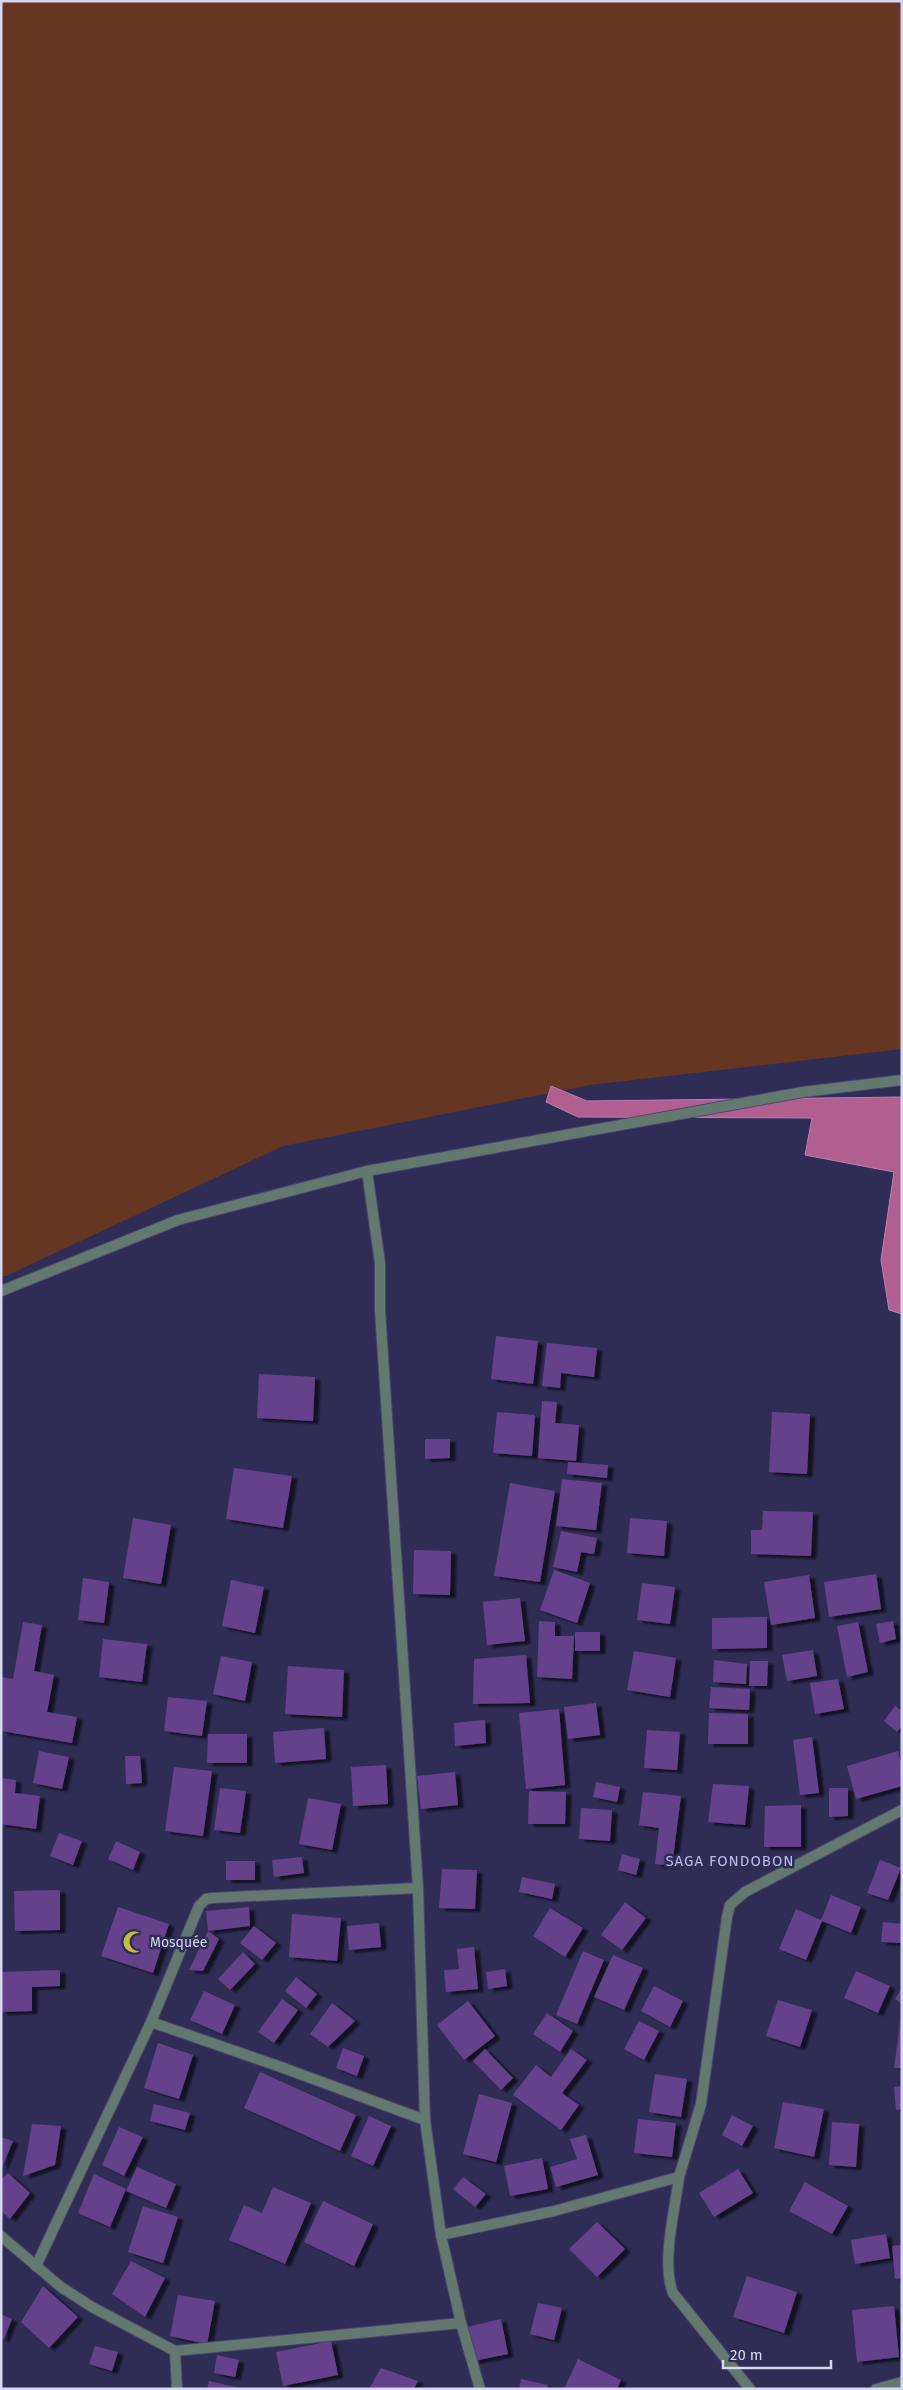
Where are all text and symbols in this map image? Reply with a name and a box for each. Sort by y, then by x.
district label: SAGA FONDOBON [665,1852,795,1870]
mosque icon: Mosquée [121,1929,147,1955]
place label: Mosquée [150,1934,207,1951]
scale bar [723,2338,830,2370]
text: 20 m [730,2346,763,2364]

